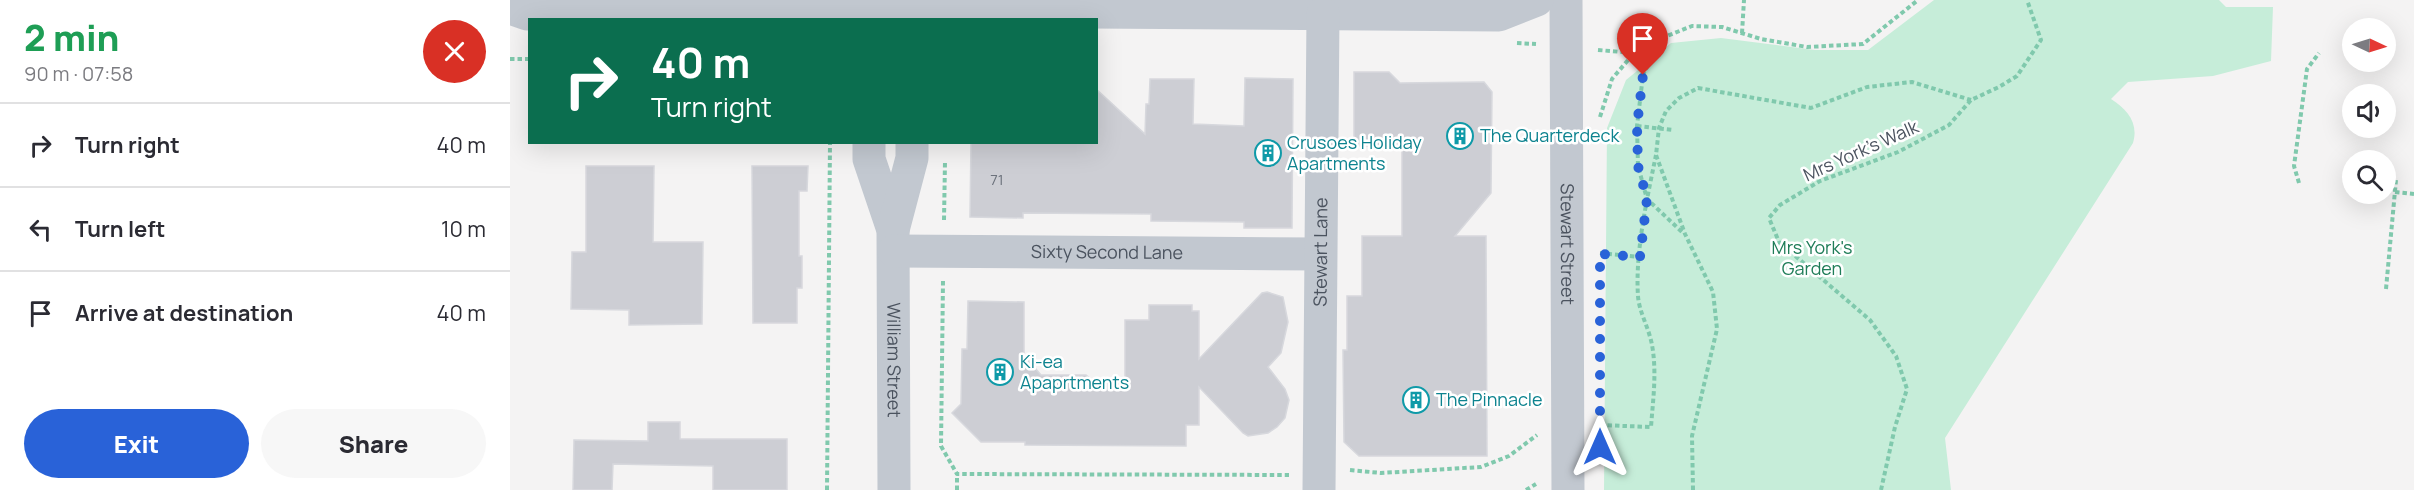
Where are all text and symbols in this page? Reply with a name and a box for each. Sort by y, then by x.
text: 2 min [24,13,119,62]
pin [1617,13,1668,75]
north arrow [2342,18,2396,72]
map controls [2342,18,2396,204]
button: close [423,20,486,83]
icon: arrive [1626,22,1659,55]
text: 40 m [651,33,750,91]
icon: right [552,42,630,120]
text: 90 m · 07:58 [24,60,133,87]
button: sound [2342,84,2396,138]
text: Turn right [651,88,772,125]
street label: Mrs York's Walk [1799,114,1923,186]
building icon: The Quarterdeck [1445,121,1475,151]
place label: The Quarterdeck [1480,123,1621,147]
icon: right [24,129,57,162]
text: Turn right [75,130,180,160]
text: 40 m [437,130,486,160]
place label: Crusoes Holiday Apartments [1287,130,1422,175]
building icon: Crusoes Holiday Apartments [1253,138,1283,168]
button: search [2342,150,2396,204]
house number: 71 [990,169,1004,190]
street label: Stewart Street [1556,183,1580,305]
street label: Stewart Lane [1308,197,1332,307]
icon: left [24,213,57,246]
text: Turn left [75,214,165,244]
text: 10 m [441,214,486,244]
park label: Mrs York's Garden [1772,235,1852,280]
street label: Sixty Second Lane [1031,239,1183,264]
icon: arrive [24,297,57,330]
text: Arrive at destination [75,298,293,328]
text: 40 m [437,298,486,328]
street label: William Street [882,302,907,418]
place label: Ki-ea Apaprtments [1020,349,1129,394]
building icon: Ki-ea Apaprtments [985,357,1015,387]
building icon: The Pinnacle [1401,385,1431,415]
place label: The Pinnacle [1436,387,1542,411]
button: Exit [24,409,249,478]
button: Share [261,409,486,478]
position arrow [1568,415,1632,479]

